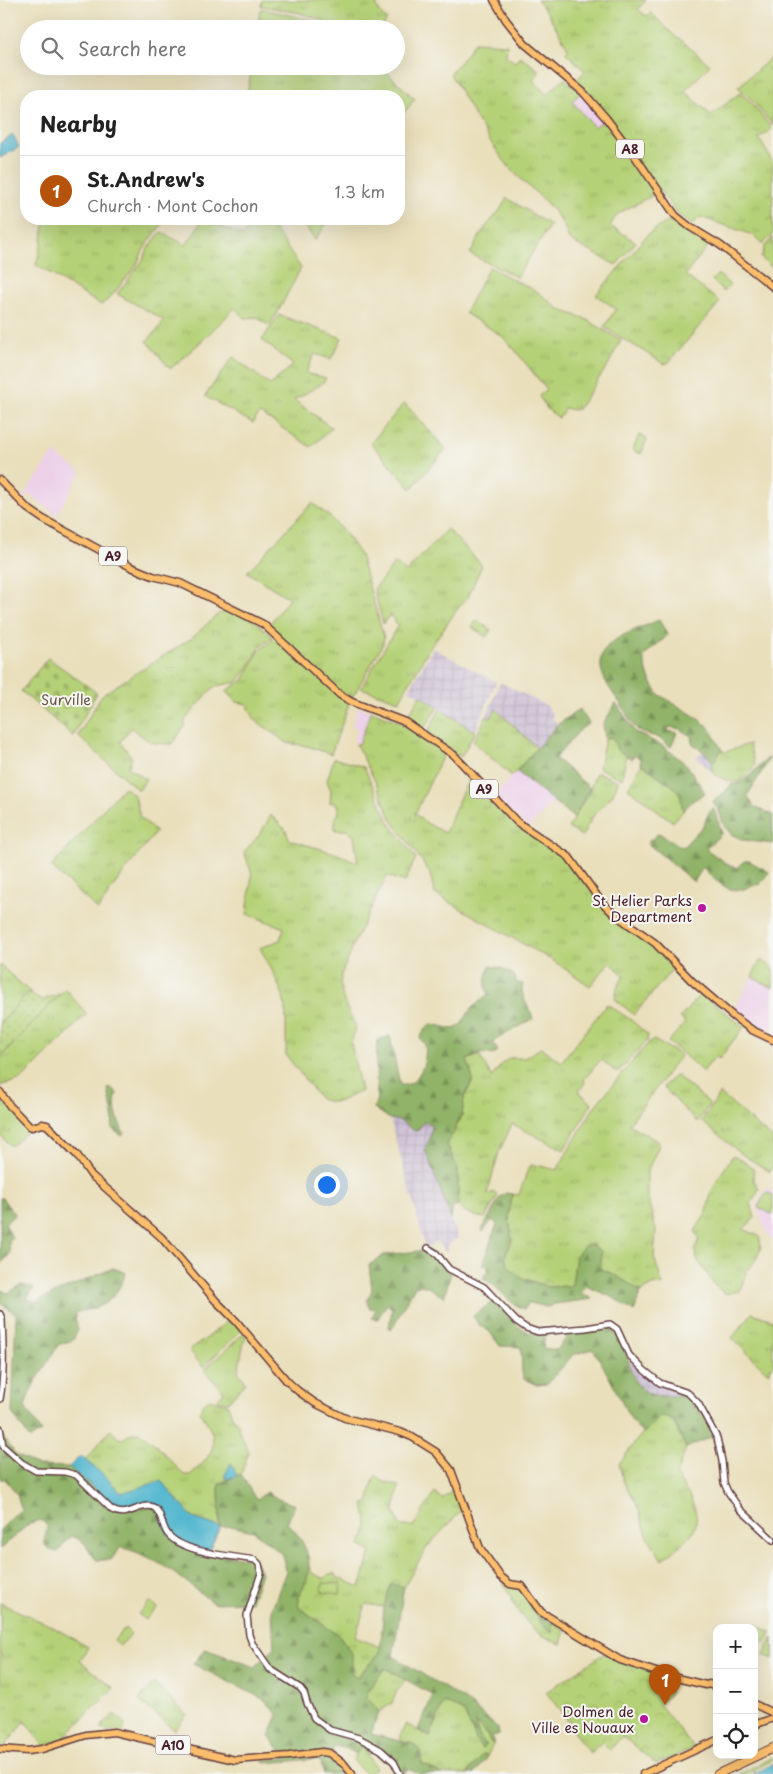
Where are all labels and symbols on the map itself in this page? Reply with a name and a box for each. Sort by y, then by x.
road number: A8 [616,140,644,158]
road number: A9 [99,546,127,566]
park label: Surville [41,689,91,710]
road number: A9 [470,780,498,799]
place label: St Helier Parks Department [592,890,692,927]
marker: St Helier Parks Department [696,902,708,914]
your location [314,1172,340,1198]
pin: 1 [649,1664,681,1705]
place label: Dolmen de Ville es Nouaux [532,1701,634,1738]
marker: Dolmen de Ville es Nouaux [638,1713,650,1725]
road number: A10 [156,1736,190,1754]

